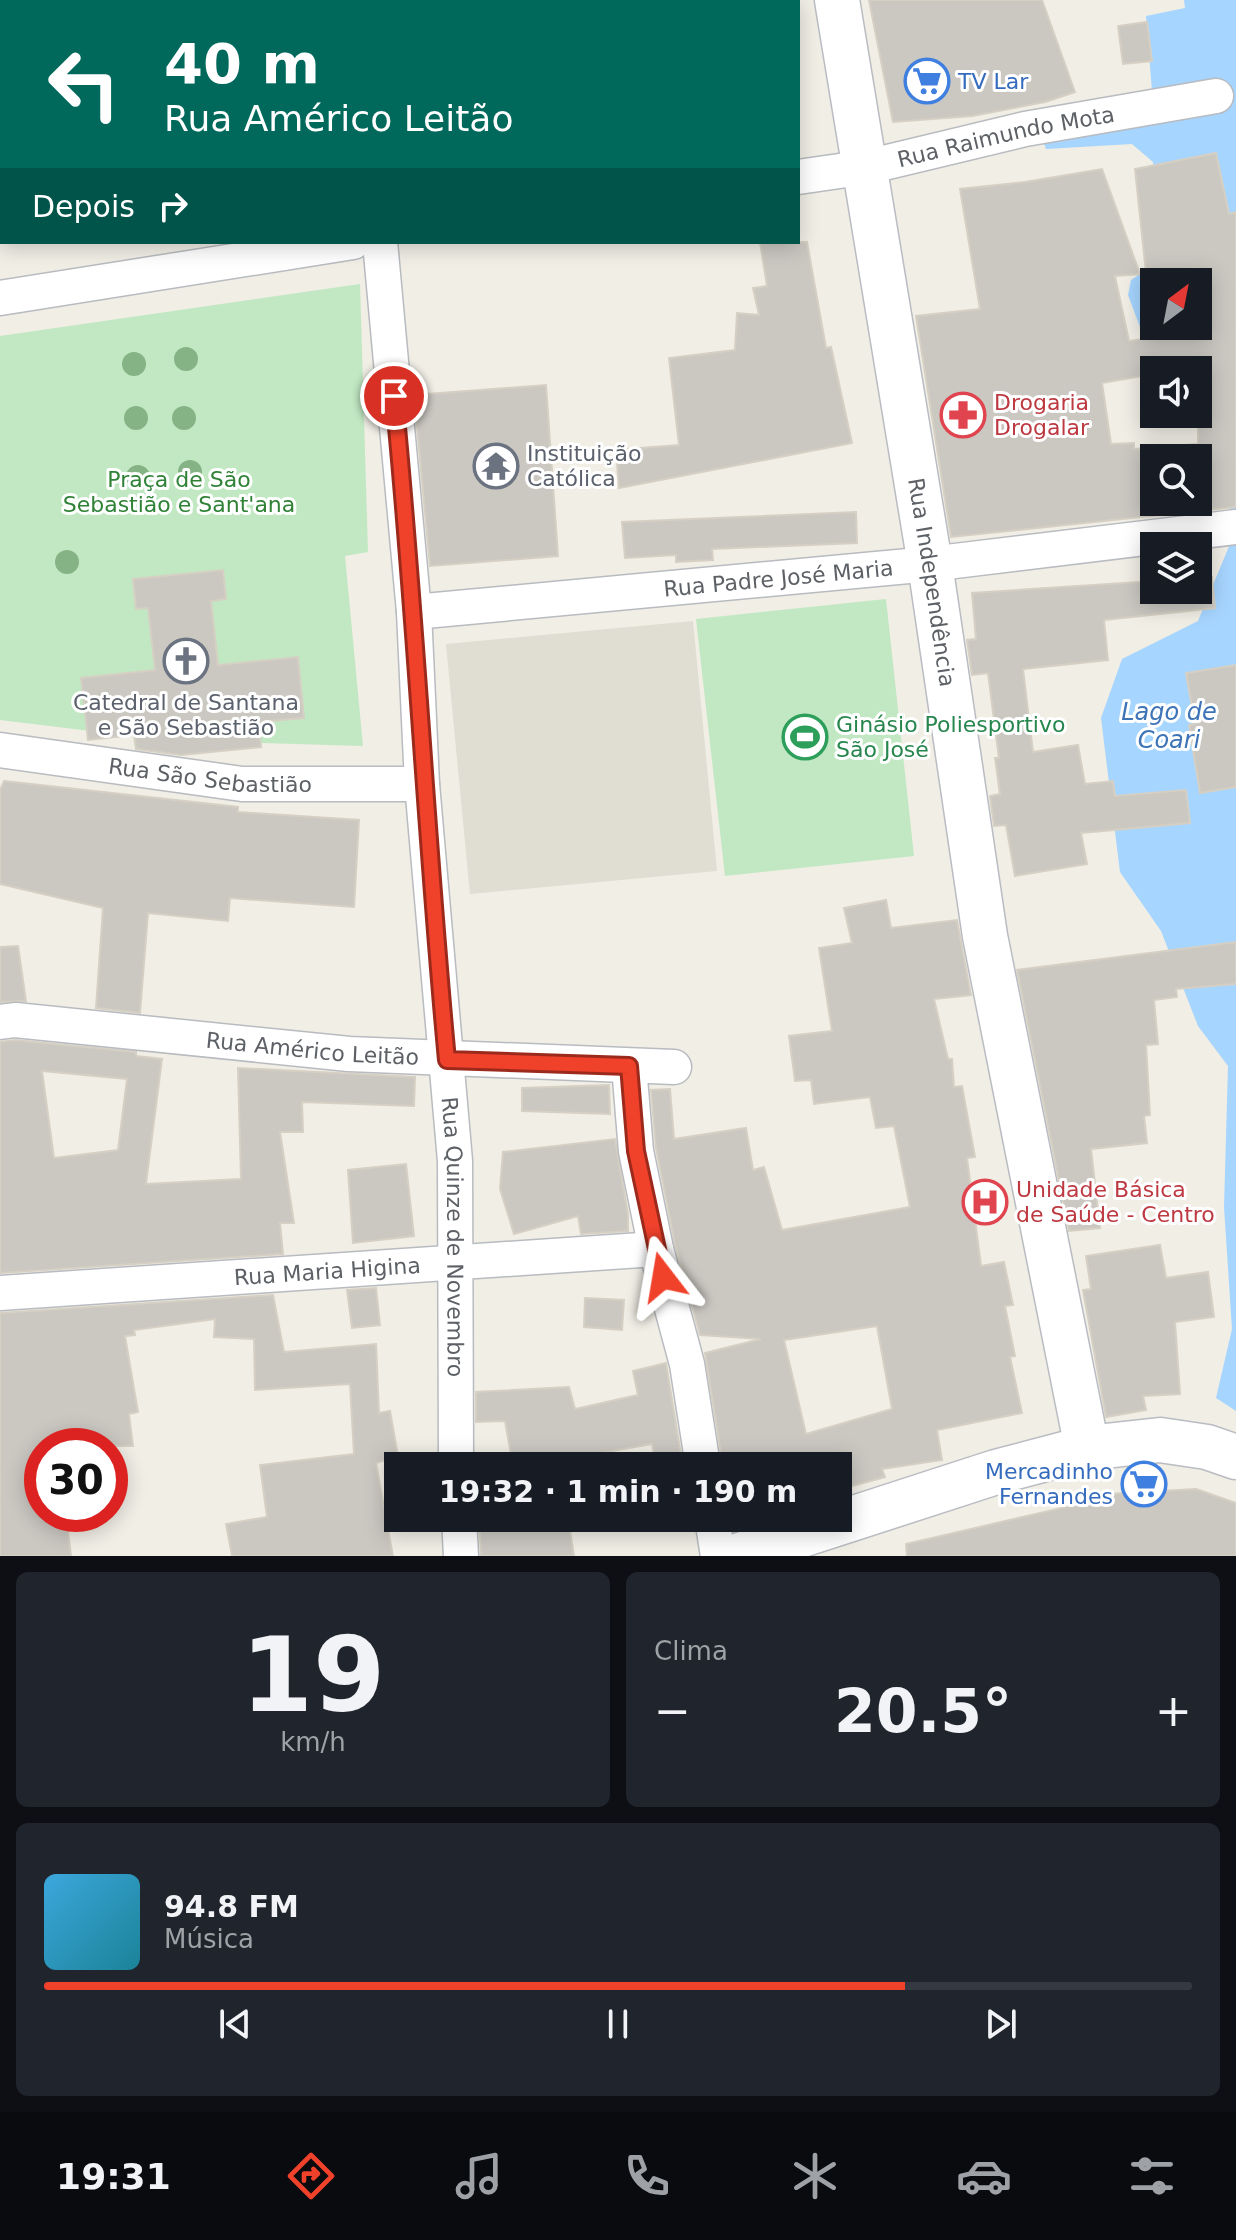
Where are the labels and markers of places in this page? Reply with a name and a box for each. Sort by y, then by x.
supermarket icon: TV Lar [903,57,951,105]
place label: TV Lar [957,69,1029,94]
pin [360,362,428,430]
place label: Drogaria Drogalar [994,390,1090,440]
pharmacy icon: Drogaria Drogalar [939,391,987,439]
place label: Instituição Católica [527,441,641,491]
temple icon: Instituição Católica [472,442,520,490]
church icon: Catedral de Santana e São Sebastião [162,637,210,685]
place label: Catedral de Santana e São Sebastião [73,690,299,740]
place label: Ginásio Poliesportivo São José [836,712,1065,762]
sports icon: Ginásio Poliesportivo São José [781,713,829,761]
place label: Unidade Básica de Saúde - Centro [1016,1177,1215,1227]
hospital icon: Unidade Básica de Saúde - Centro [961,1178,1009,1226]
place label: Mercadinho Fernandes [985,1459,1113,1509]
supermarket icon: Mercadinho Fernandes [1120,1460,1168,1508]

